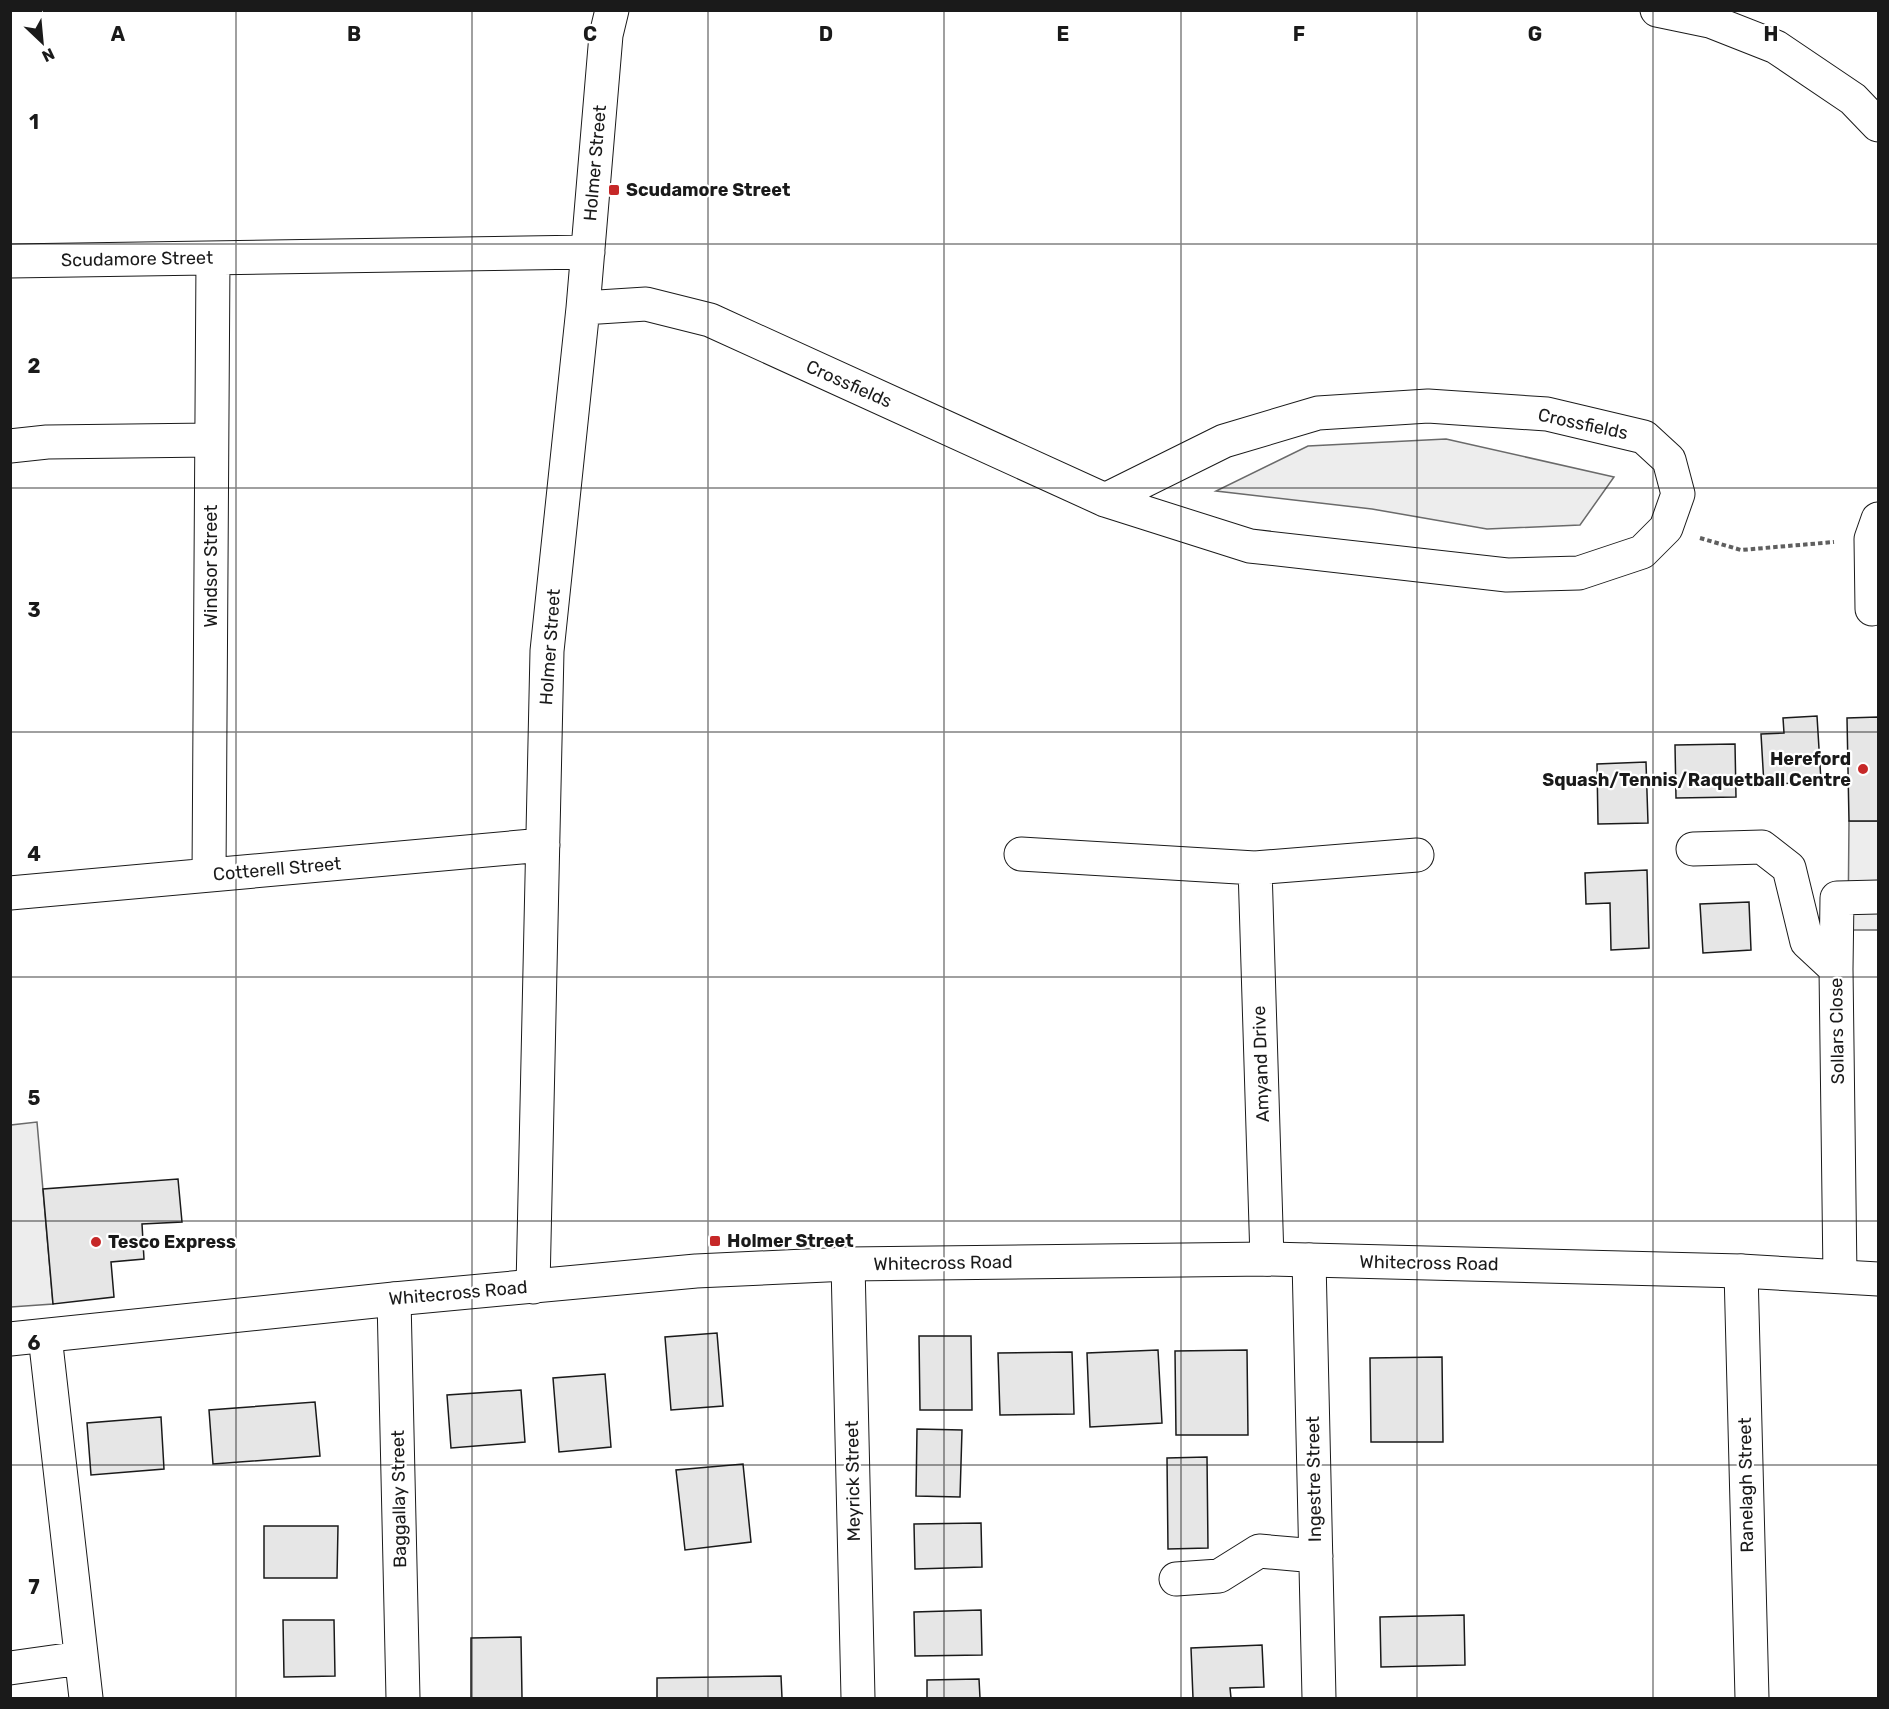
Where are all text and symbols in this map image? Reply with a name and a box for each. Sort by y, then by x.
north arrow [12,12,72,72]
text: A [111,22,126,46]
text: B [347,22,361,46]
text: C [583,22,597,46]
text: D [819,22,833,46]
text: E [1057,22,1069,46]
text: F [1293,22,1305,46]
text: G [1528,22,1542,46]
text: H [1764,22,1778,46]
text: N [39,44,58,66]
street label: Holmer Street [579,104,611,222]
text: 1 [29,110,39,134]
place label: Scudamore Street [626,179,790,201]
marker: Scudamore Street [607,183,621,197]
street label: Scudamore Street [61,247,213,271]
text: 2 [28,354,41,378]
street label: Crossfields [803,355,895,413]
street label: Crossfields [1536,404,1630,444]
street label: Windsor Street [200,505,222,627]
street label: Holmer Street [535,588,565,706]
text: 3 [27,598,41,622]
place label: Hereford Squash/Tennis/Raquetball Centre [1542,748,1851,791]
marker: Hereford Squash/Tennis/Raquetball Centre [1856,762,1870,776]
text: 4 [27,842,41,866]
street label: Cotterell Street [212,852,342,886]
street label: Sollars Close [1825,978,1849,1084]
street label: Amyand Drive [1248,1005,1274,1123]
text: 5 [28,1086,41,1110]
place label: Holmer Street [727,1230,854,1252]
place label: Tesco Express [108,1231,236,1253]
marker: Holmer Street [708,1234,722,1248]
marker: Tesco Express [89,1235,103,1249]
street label: Whitecross Road [873,1251,1013,1275]
street label: Whitecross Road [1359,1251,1499,1275]
street label: Whitecross Road [388,1276,528,1310]
text: 6 [27,1331,41,1355]
street label: Ingestre Street [1302,1416,1326,1542]
street label: Ranelagh Street [1734,1417,1758,1553]
street label: Meyrick Street [841,1420,865,1542]
street label: Baggallay Street [387,1430,411,1568]
text: 7 [28,1575,40,1599]

